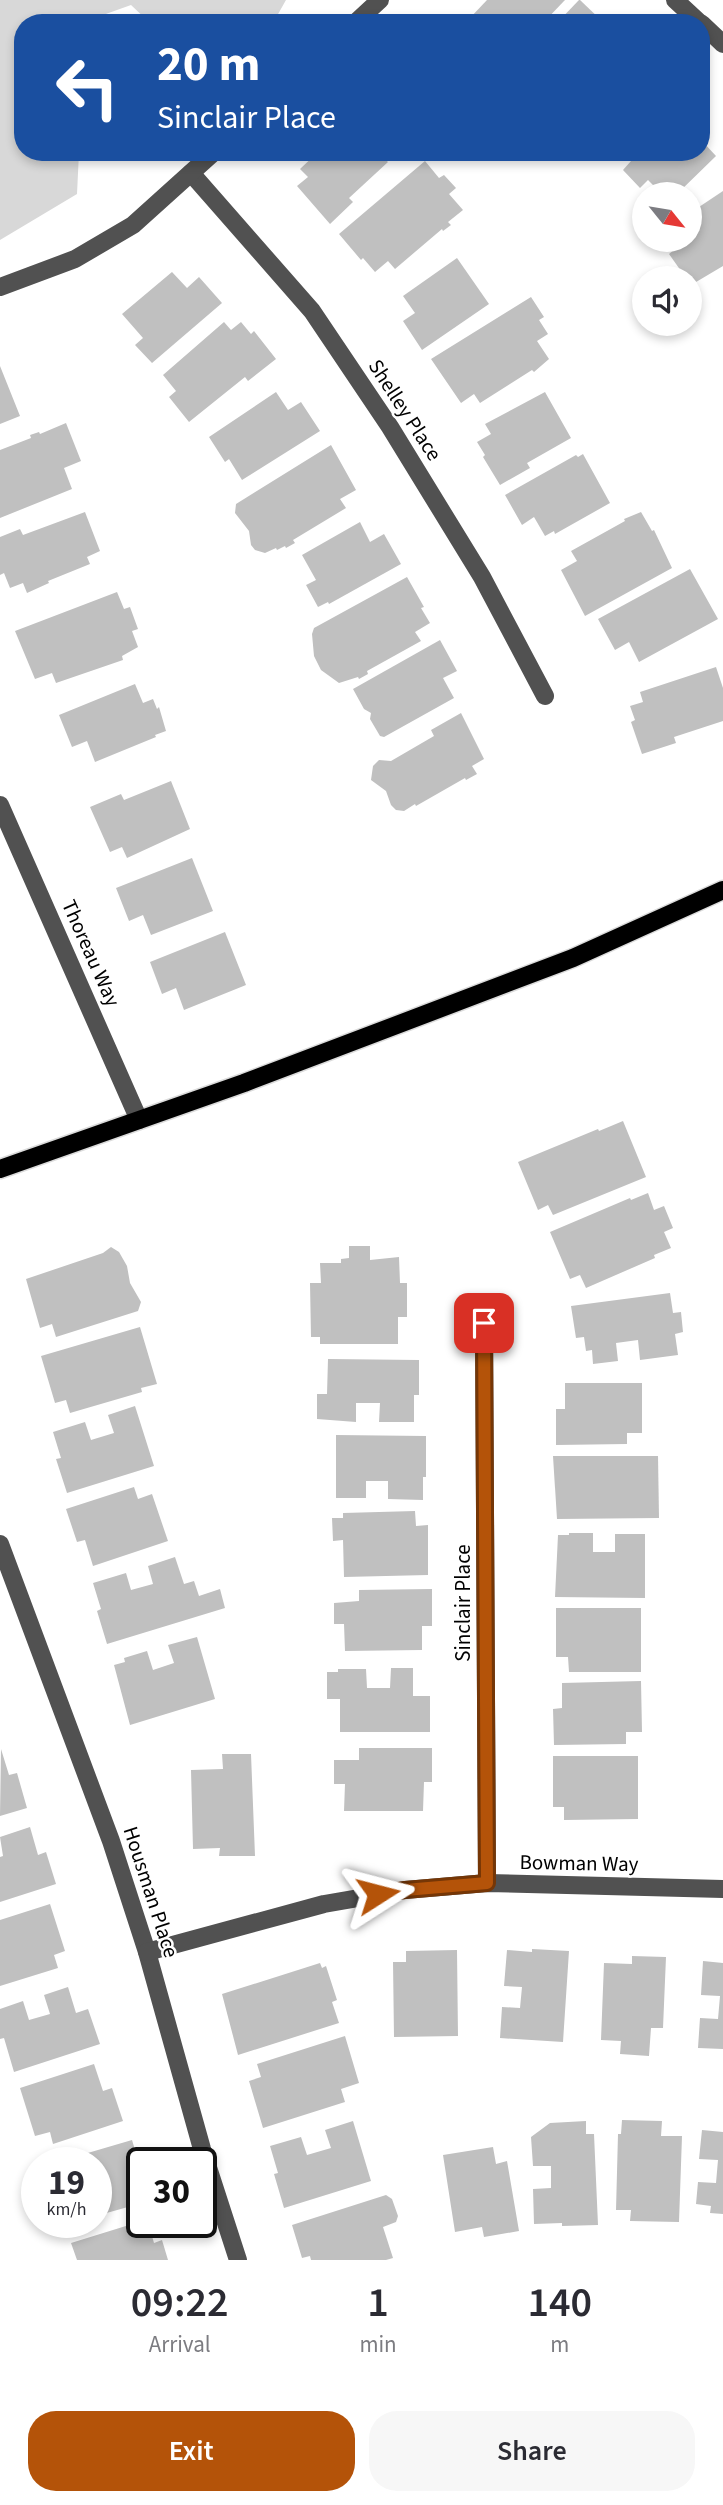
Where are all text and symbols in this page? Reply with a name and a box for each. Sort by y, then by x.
text: 20 m [157,30,261,100]
icon: left [42,42,133,133]
text: Sinclair Place [157,95,336,141]
north arrow [632,182,702,252]
map controls [632,182,702,336]
button: sound [632,266,702,336]
street label: Shelley Place [361,353,449,467]
street label: Thoreau Way [54,895,128,1011]
pin [454,1293,514,1353]
icon: arrive [465,1304,503,1342]
street label: Sinclair Place [448,1544,478,1662]
street label: Housman Place [116,1823,186,1961]
street label: Bowman Way [519,1847,639,1879]
position arrow [341,1857,415,1931]
speed limit sign: 30 [126,2147,217,2238]
text: 19 [48,2158,85,2208]
text: km/h [47,2197,86,2222]
text: 09:22 [131,2273,229,2333]
text: 1 [367,2273,389,2333]
text: 140 [528,2273,592,2333]
text: Arrival [149,2328,211,2361]
text: min [359,2328,397,2361]
text: m [550,2328,569,2361]
button: Exit [28,2411,355,2491]
button: Share [369,2411,695,2491]

